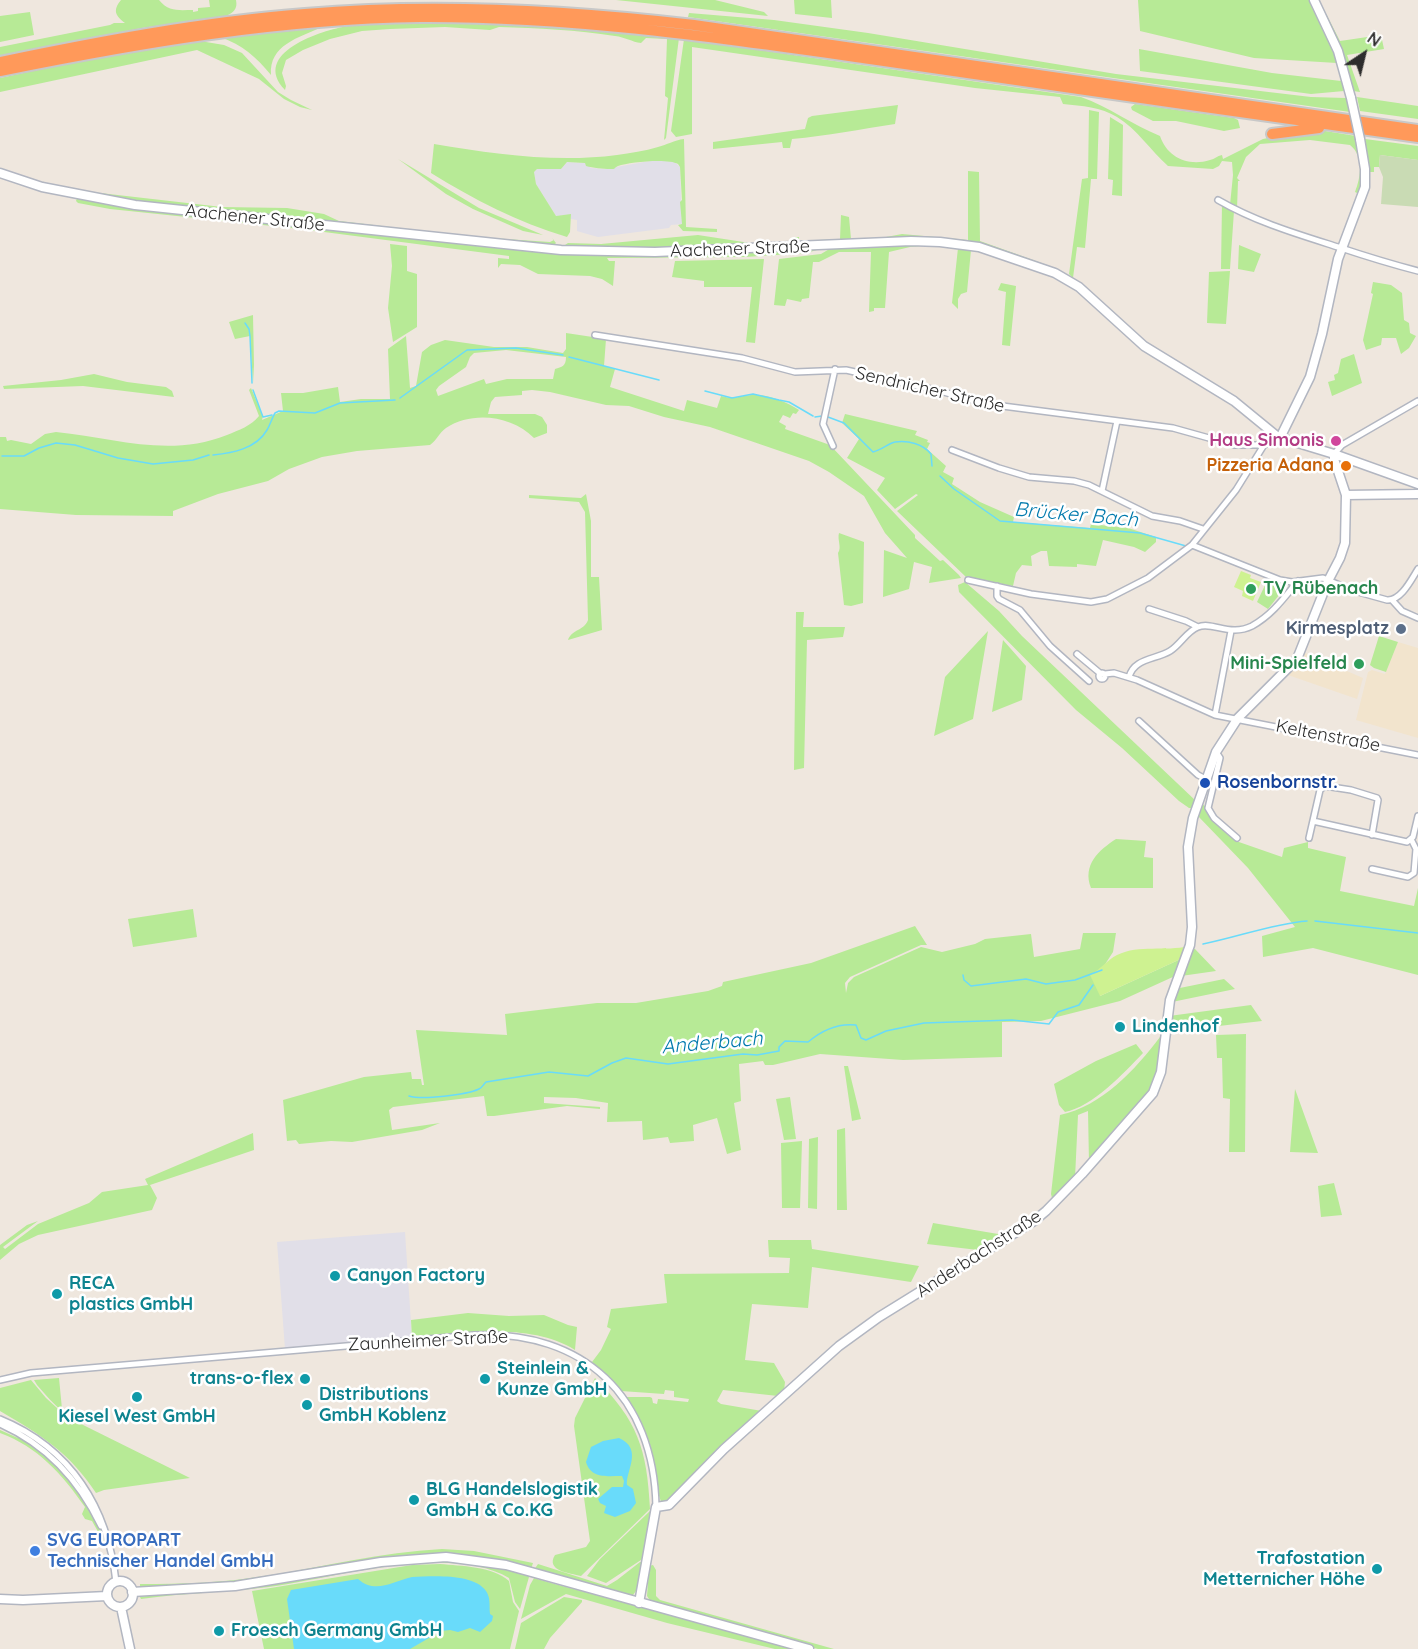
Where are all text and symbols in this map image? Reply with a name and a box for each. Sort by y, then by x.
north arrow [1334,24,1394,84]
text: N [1364,28,1385,51]
street label: Aachener Straße [184,200,326,236]
street label: Aachener Straße [670,236,810,262]
street label: Sendnicher Straße [853,362,1007,418]
place label: Haus Simonis [1209,430,1324,452]
marker: Haus Simonis [1329,434,1343,448]
place label: Pizzeria Adana [1206,455,1334,477]
marker: Pizzeria Adana [1339,459,1353,473]
water label: Brücker Bach [1013,498,1139,532]
place label: TV Rübenach [1263,578,1378,600]
marker: TV Rübenach [1244,582,1258,596]
place label: Kirmesplatz [1286,618,1389,640]
marker: Kirmesplatz [1394,622,1408,636]
place label: Mini-Spielfeld [1230,653,1347,675]
marker: Mini-Spielfeld [1352,657,1366,671]
street label: Keltenstraße [1274,715,1382,757]
place label: Rosenbornstr. [1217,772,1338,794]
marker: Rosenbornstr. [1198,776,1212,790]
place label: Lindenhof [1132,1016,1219,1038]
marker: Lindenhof [1113,1020,1127,1034]
water label: Anderbach [660,1027,764,1059]
street label: Anderbachstraße [912,1206,1046,1302]
place label: Canyon Factory [347,1265,485,1287]
marker: Canyon Factory [328,1269,342,1283]
place label: RECA plastics GmbH [69,1273,193,1316]
marker: RECA plastics GmbH [50,1287,64,1301]
street label: Zaunheimer Straße [347,1326,509,1356]
place label: Steinlein & Kunze GmbH [497,1358,607,1400]
place label: trans-o-flex [190,1368,293,1390]
marker: trans-o-flex [298,1372,312,1386]
marker: Steinlein & Kunze GmbH [478,1372,492,1386]
place label: Distributions GmbH Koblenz [319,1384,446,1426]
marker: Kiesel West GmbH [130,1390,144,1404]
marker: Distributions GmbH Koblenz [300,1398,314,1412]
place label: Kiesel West GmbH [58,1406,216,1428]
place label: BLG Handelslogistik GmbH & Co.KG [426,1479,598,1522]
marker: BLG Handelslogistik GmbH & Co.KG [407,1493,421,1507]
place label: SVG EUROPART Technischer Handel GmbH [47,1530,274,1572]
marker: SVG EUROPART Technischer Handel GmbH [28,1544,42,1558]
place label: Trafostation Metternicher Höhe [1203,1548,1365,1590]
marker: Trafostation Metternicher Höhe [1370,1562,1384,1576]
place label: Froesch Germany GmbH [231,1620,442,1642]
marker: Froesch Germany GmbH [212,1624,226,1638]

